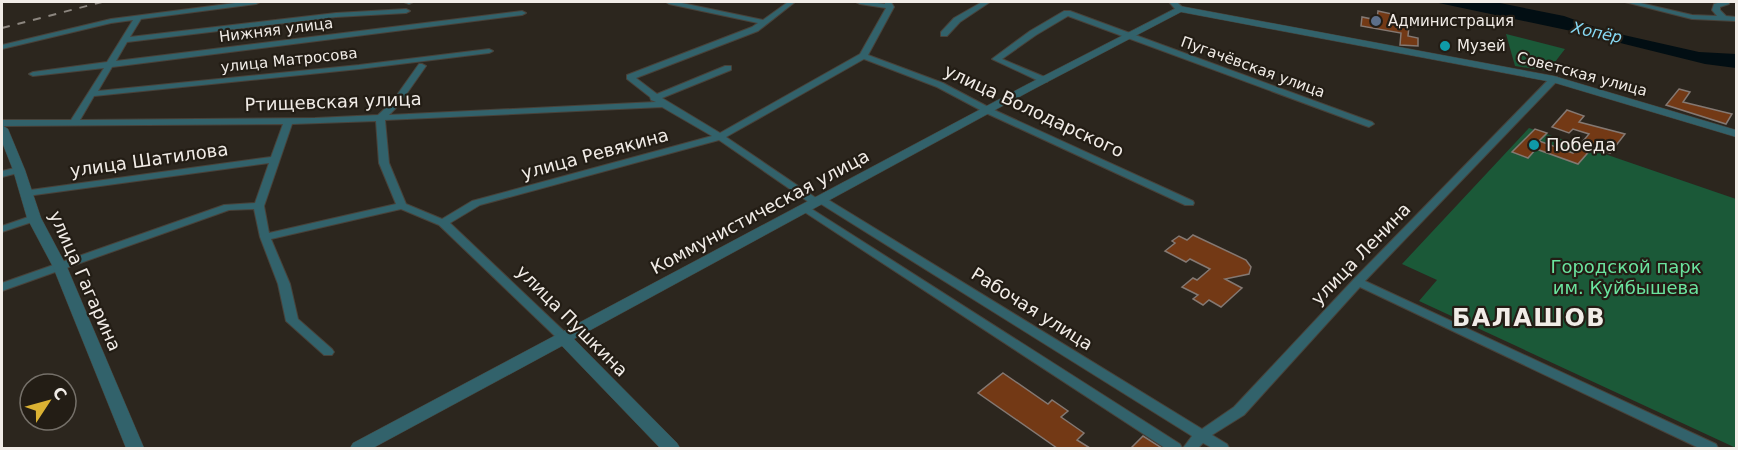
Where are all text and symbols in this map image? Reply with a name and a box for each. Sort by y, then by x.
place label: Администрация [1388,12,1514,30]
street label: Нижняя улица [218,14,334,46]
marker: Администрация [1369,14,1383,28]
water label: Хопёр [1569,18,1624,47]
street label: Пугачёвская улица [1178,33,1328,101]
place label: Музей [1457,37,1506,55]
marker: Музей [1438,39,1452,53]
street label: улица Матросова [220,44,358,76]
street label: Советская улица [1515,48,1649,100]
street label: улица Володарского [941,60,1127,161]
street label: Ртищевская улица [244,88,422,115]
street label: улица Ревякина [519,124,671,183]
place label: Победа [1546,134,1616,155]
street label: улица Шатилова [69,138,229,181]
marker: Победа [1527,138,1541,152]
street label: Коммунистическая улица [647,145,873,278]
street label: улица Ленина [1307,198,1415,309]
street label: улица Гагарина [45,207,126,354]
park label: Городской парк им. Куйбышева [1550,256,1702,298]
street label: улица Пушкина [512,261,632,381]
street label: Рабочая улица [968,263,1097,354]
district label: БАЛАШОВ [1452,304,1606,332]
north arrow [18,372,78,432]
text: С [49,383,71,404]

